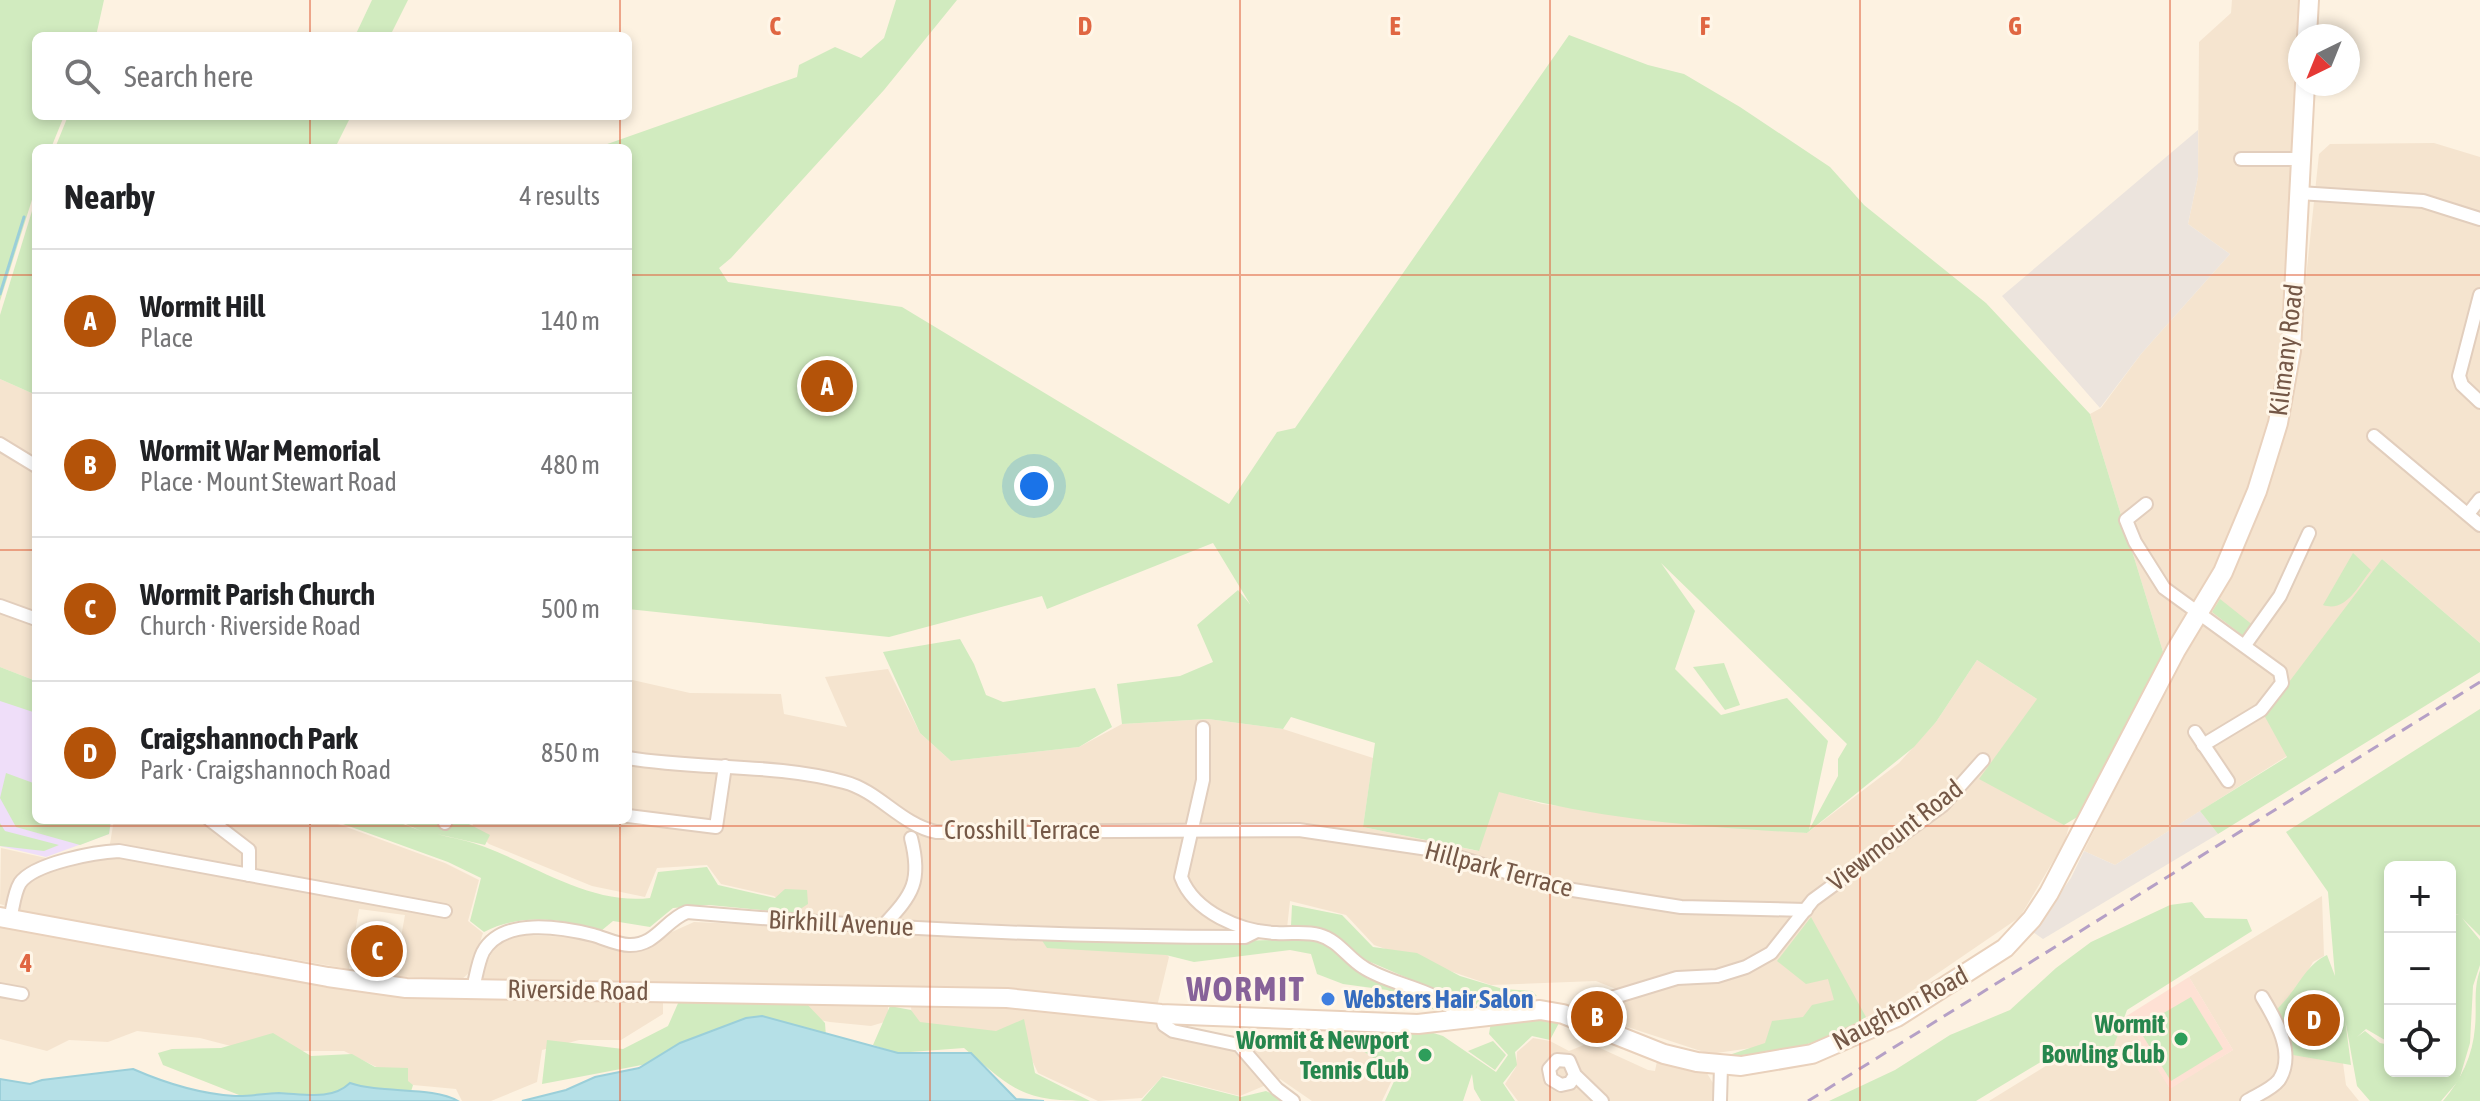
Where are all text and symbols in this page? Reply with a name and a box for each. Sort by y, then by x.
text: C [769,11,781,41]
text: D [1078,11,1092,41]
text: E [1389,11,1401,41]
text: F [1700,11,1711,41]
text: G [2008,11,2022,41]
north arrow [2288,24,2360,96]
search box [32,32,632,120]
icon: search [60,54,104,98]
text: Search here [124,59,253,93]
text: Nearby [64,177,155,216]
text: 4 results [519,181,600,211]
street label: Kilmany Road [2263,282,2309,418]
text: Wormit Hill [140,289,265,323]
text: A [84,306,96,336]
text: 140 m [541,306,600,336]
text: Place [140,323,193,353]
pin: A [801,356,853,416]
text: Wormit War Memorial [140,433,380,467]
text: B [84,450,96,480]
text: 480 m [541,450,600,480]
your location [1014,466,1054,506]
text: Place · Mount Stewart Road [140,467,397,497]
text: Wormit Parish Church [140,577,375,611]
text: C [84,594,96,624]
text: 500 m [541,594,600,624]
text: Church · Riverside Road [140,611,361,641]
text: Craigshannoch Park [140,721,358,755]
text: D [83,738,97,768]
text: 850 m [541,738,600,768]
text: Park · Craigshannoch Road [140,755,391,785]
street label: Viewmount Road [1822,773,1968,897]
street label: Crosshill Terrace [944,815,1100,845]
street label: Hillpark Terrace [1422,835,1576,903]
map controls [2384,861,2456,1077]
button: + [2384,861,2456,933]
street label: Birkhill Avenue [768,904,914,942]
pin: C [351,921,403,981]
button: − [2384,933,2456,1005]
text: 4 [19,948,32,978]
street label: Naughton Road [1827,960,1973,1056]
district label: WORMIT [1185,969,1306,1008]
street label: Riverside Road [507,974,649,1006]
place label: Websters Hair Salon [1343,984,1534,1014]
pin: B [1571,987,1623,1047]
marker: Websters Hair Salon [1319,990,1337,1008]
pin: D [2288,990,2340,1050]
button: locate [2384,1005,2456,1077]
place label: Wormit Bowling Club [2041,1009,2166,1069]
place label: Wormit & Newport Tennis Club [1235,1025,1410,1085]
marker: Wormit Bowling Club [2172,1030,2190,1048]
marker: Wormit & Newport Tennis Club [1416,1046,1434,1064]

